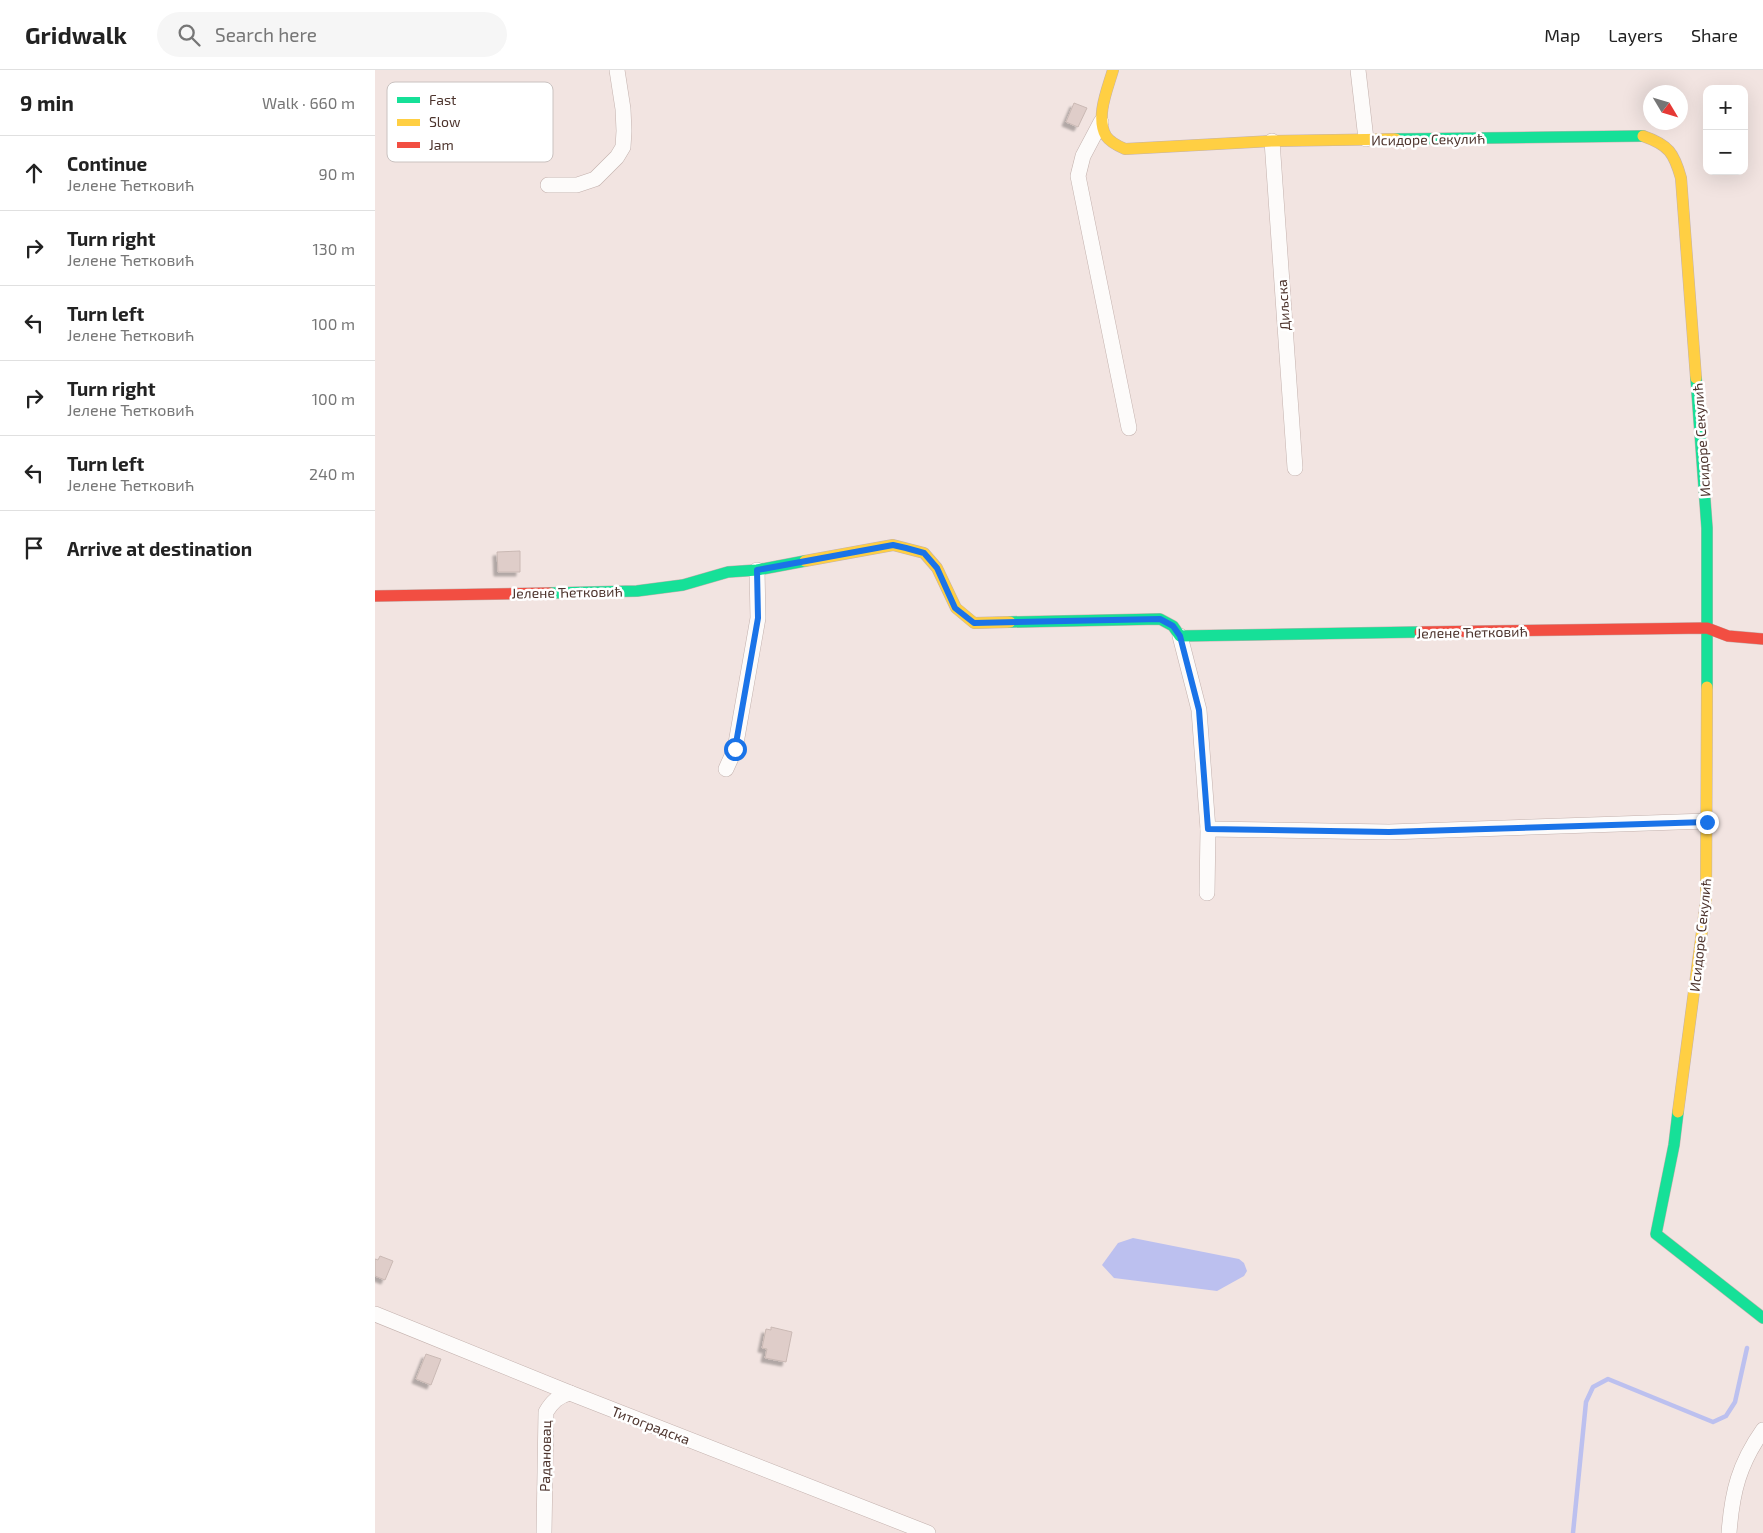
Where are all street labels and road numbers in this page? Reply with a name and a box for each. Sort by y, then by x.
street label: Исидоре Секулић [1371,130,1485,148]
street label: Диљска [1273,279,1293,331]
street label: Исидоре Секулић [1689,383,1713,497]
street label: Јелене Ћетковић [511,583,623,601]
street label: Јелене Ћетковић [1416,623,1528,641]
street label: Исидоре Секулић [1686,877,1714,993]
street label: Титоградска [609,1402,693,1448]
street label: Радановац [536,1420,554,1492]

